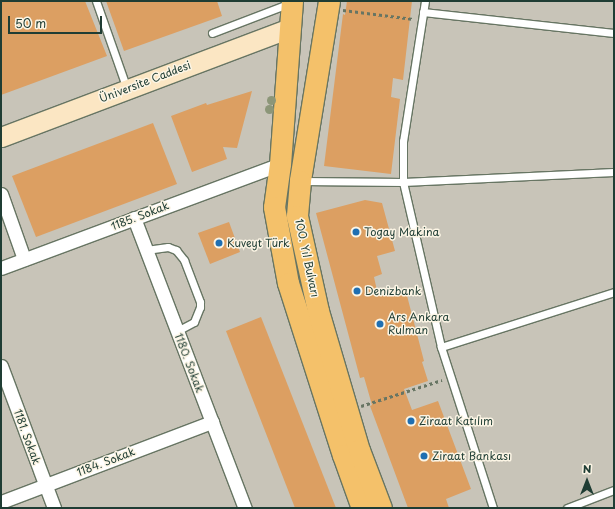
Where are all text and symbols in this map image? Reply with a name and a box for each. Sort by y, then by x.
scale bar [10,8,104,34]
text: 50 m [15,14,46,32]
street label: Üniversite Caddesi [97,58,193,106]
street label: 1185. Sokak [109,199,171,233]
street label: 100. Yıl Bulvarı [292,217,322,299]
place label: Togay Makina [364,225,440,239]
marker: Togay Makina [351,227,361,237]
place label: Kuveyt Türk [227,236,291,250]
marker: Kuveyt Türk [214,238,224,248]
place label: Denizbank [365,284,421,298]
marker: Denizbank [352,286,362,296]
place label: Ars Ankara Rulman [388,311,450,337]
marker: Ars Ankara Rulman [375,319,385,329]
street label: 1180. Sokak [172,331,206,395]
street label: 1181. Sokak [11,407,43,467]
place label: Ziraat Katılım [419,414,493,428]
marker: Ziraat Katılım [406,416,416,426]
street label: 1184. Sokak [75,445,137,479]
place label: Ziraat Bankası [432,449,511,463]
marker: Ziraat Bankası [419,451,429,461]
text: N [583,460,591,477]
north arrow [567,461,607,501]

